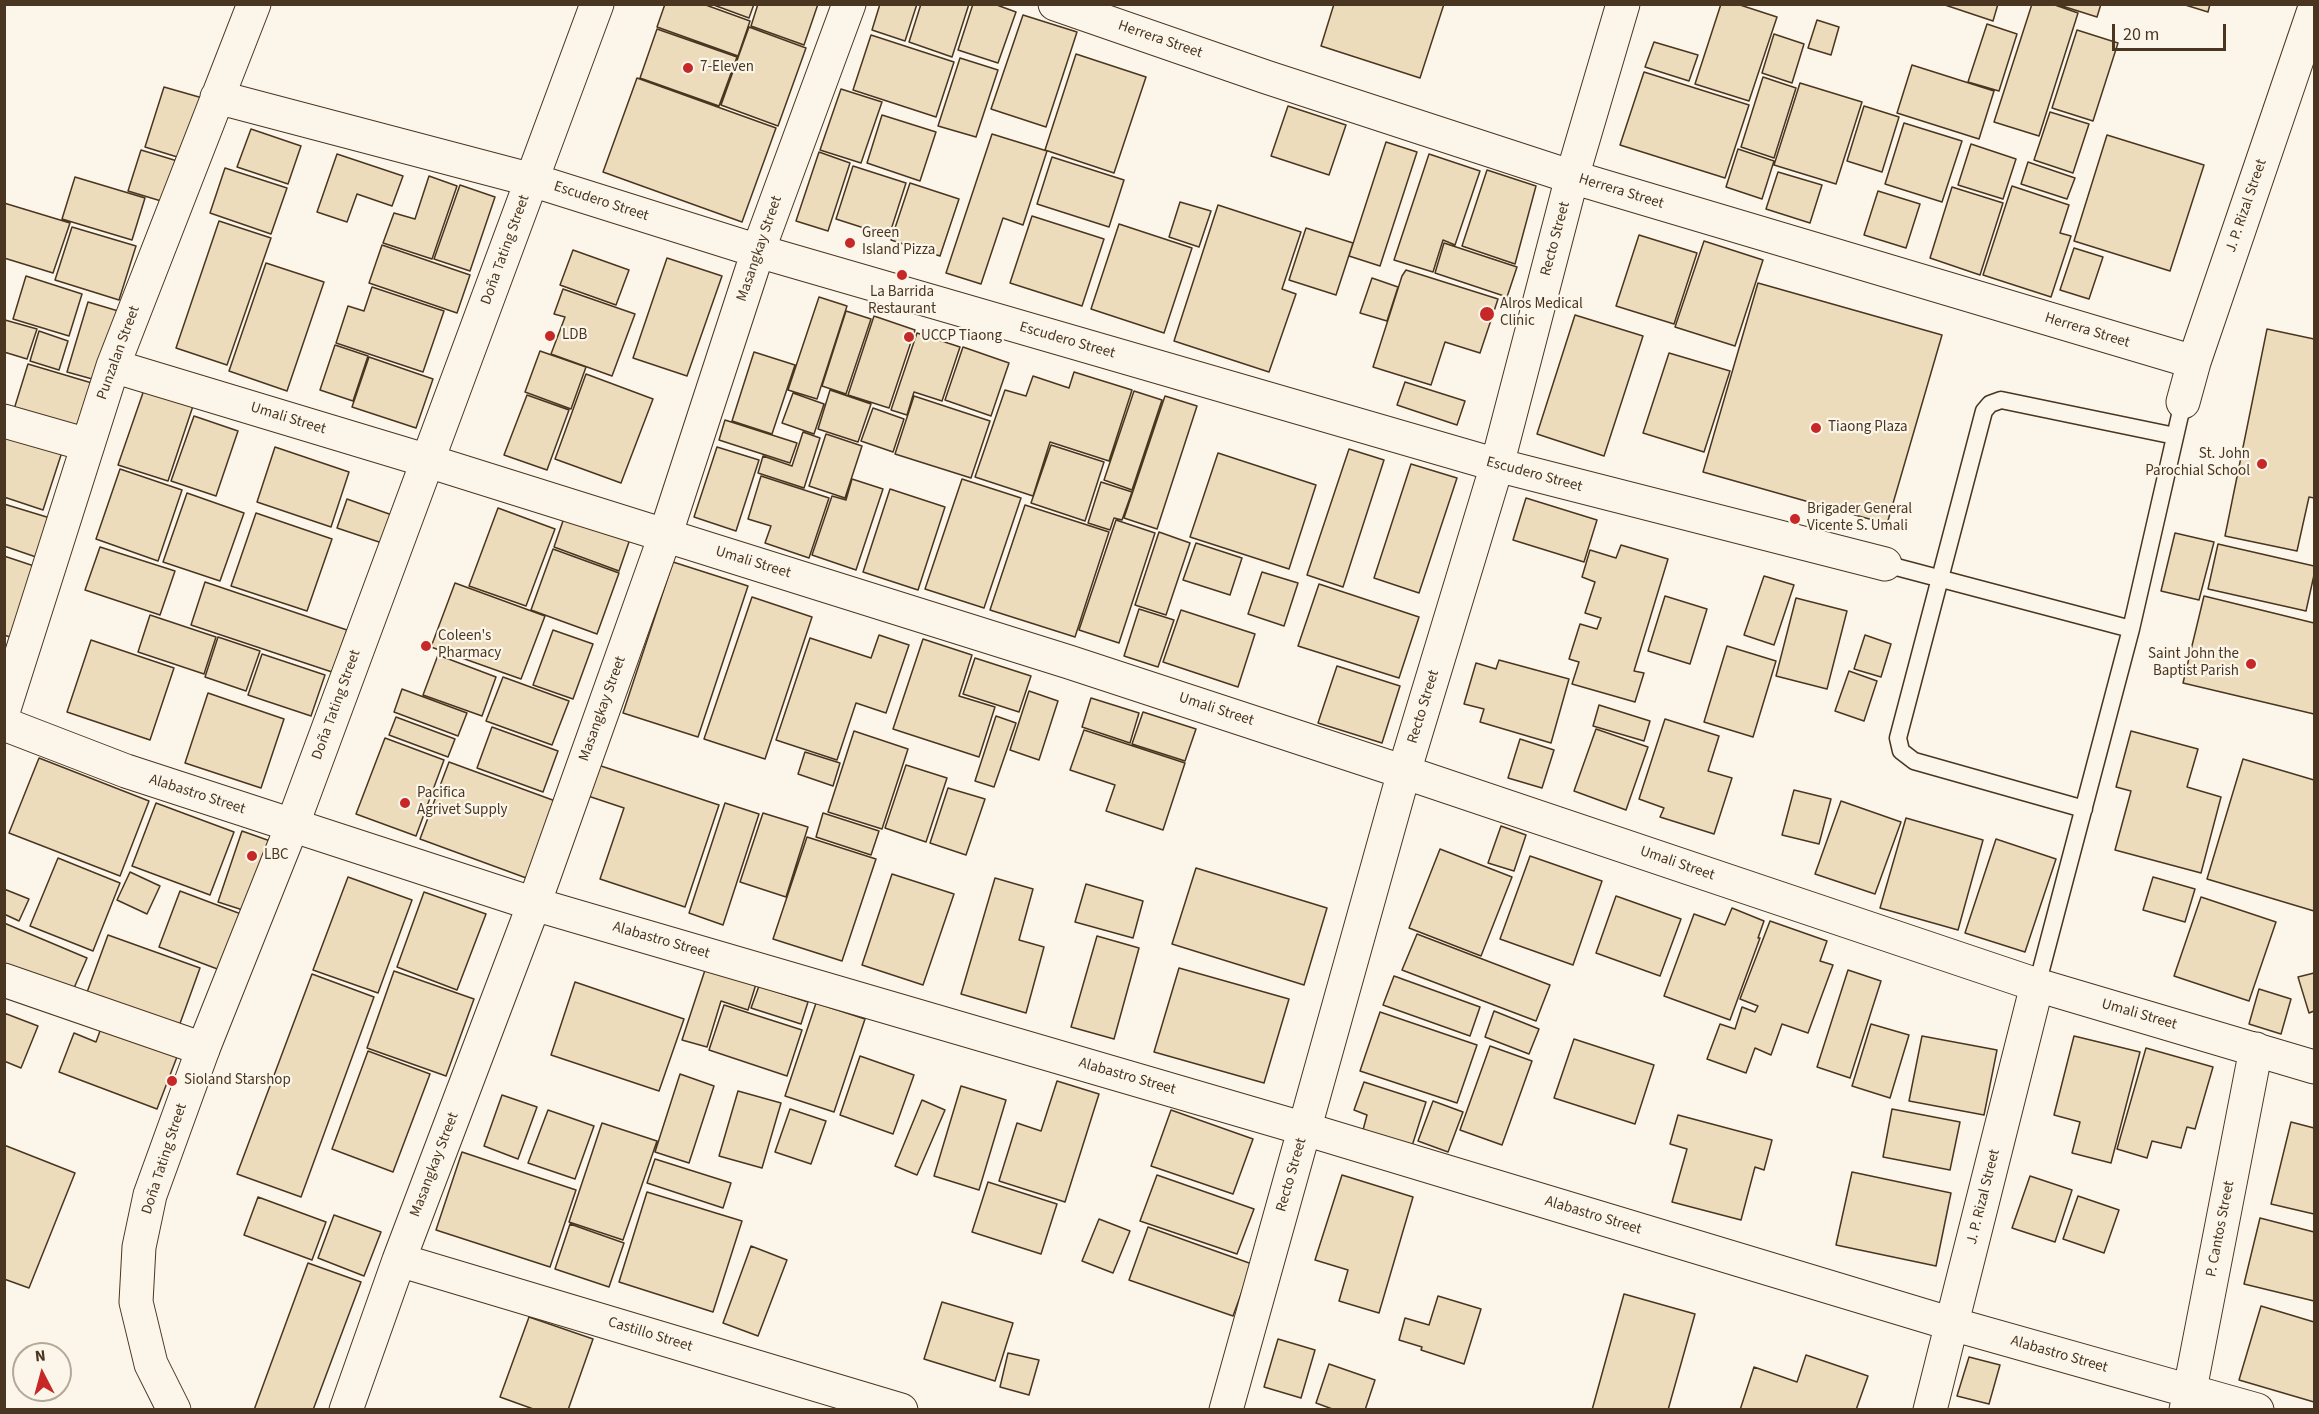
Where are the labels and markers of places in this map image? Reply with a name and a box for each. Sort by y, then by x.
place label: 7-Eleven [700,59,754,77]
marker: 7-Eleven [681,61,695,75]
place label: Green Island Pizza [862,225,935,260]
marker: Green Island Pizza [843,236,857,250]
marker: La Barrida Restaurant [895,268,909,282]
place label: La Barrida Restaurant [868,284,936,319]
place label: Alros Medical Clinic [1500,296,1583,331]
marker: Alros Medical Clinic [1478,305,1496,323]
place label: LDB [562,327,587,345]
place label: UCCP Tiaong [921,328,1002,346]
marker: LDB [543,329,557,343]
marker: UCCP Tiaong [902,330,916,344]
place label: Tiaong Plaza [1828,419,1908,437]
marker: Tiaong Plaza [1809,421,1823,435]
place label: St. John Parochial School [2145,446,2250,481]
marker: St. John Parochial School [2255,457,2269,471]
place label: Brigader General Vicente S. Umali [1807,501,1912,536]
marker: Brigader General Vicente S. Umali [1788,512,1802,526]
place label: Coleen's Pharmacy [438,628,501,663]
marker: Coleen's Pharmacy [419,639,433,653]
place label: Saint John the Baptist Parish [2148,646,2239,681]
marker: Saint John the Baptist Parish [2244,657,2258,671]
place label: Pacifica Agrivet Supply [417,785,508,820]
marker: Pacifica Agrivet Supply [398,796,412,810]
place label: LBC [264,847,289,865]
marker: LBC [245,849,259,863]
place label: Sioland Starshop [184,1072,291,1090]
marker: Sioland Starshop [165,1074,179,1088]

